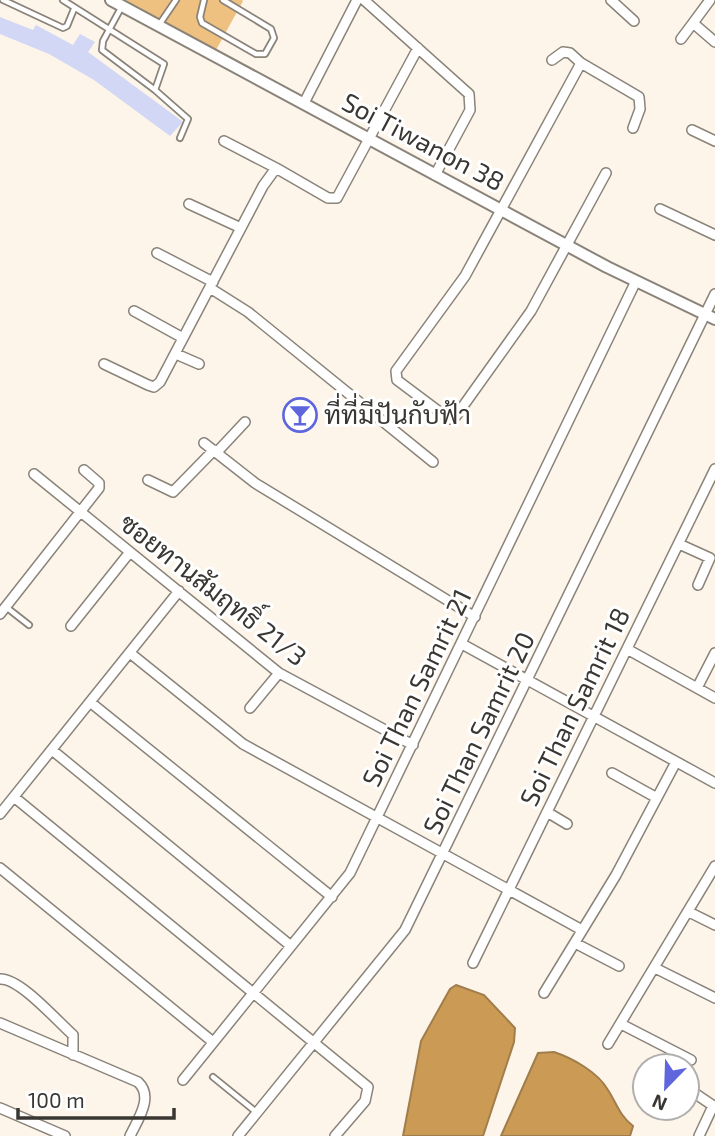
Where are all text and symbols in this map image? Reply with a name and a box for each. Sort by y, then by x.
street label: Soi Tiwanon 38 [337,85,510,196]
place label: ที่ที่มีปันกับฟ้า [324,393,471,429]
bar icon: ที่ที่มีปันกับฟ้า [281,396,319,434]
street label: ซอยทานสัมฤทธิ์ 21/3 [113,502,317,673]
street label: Soi Than Samrit 21 [354,584,477,791]
street label: Soi Than Samrit 18 [512,602,635,811]
street label: Soi Than Samrit 20 [415,626,540,838]
north arrow [631,1052,701,1122]
scale bar [18,1076,173,1120]
text: 100 m [28,1087,85,1112]
text: N [648,1090,670,1116]

